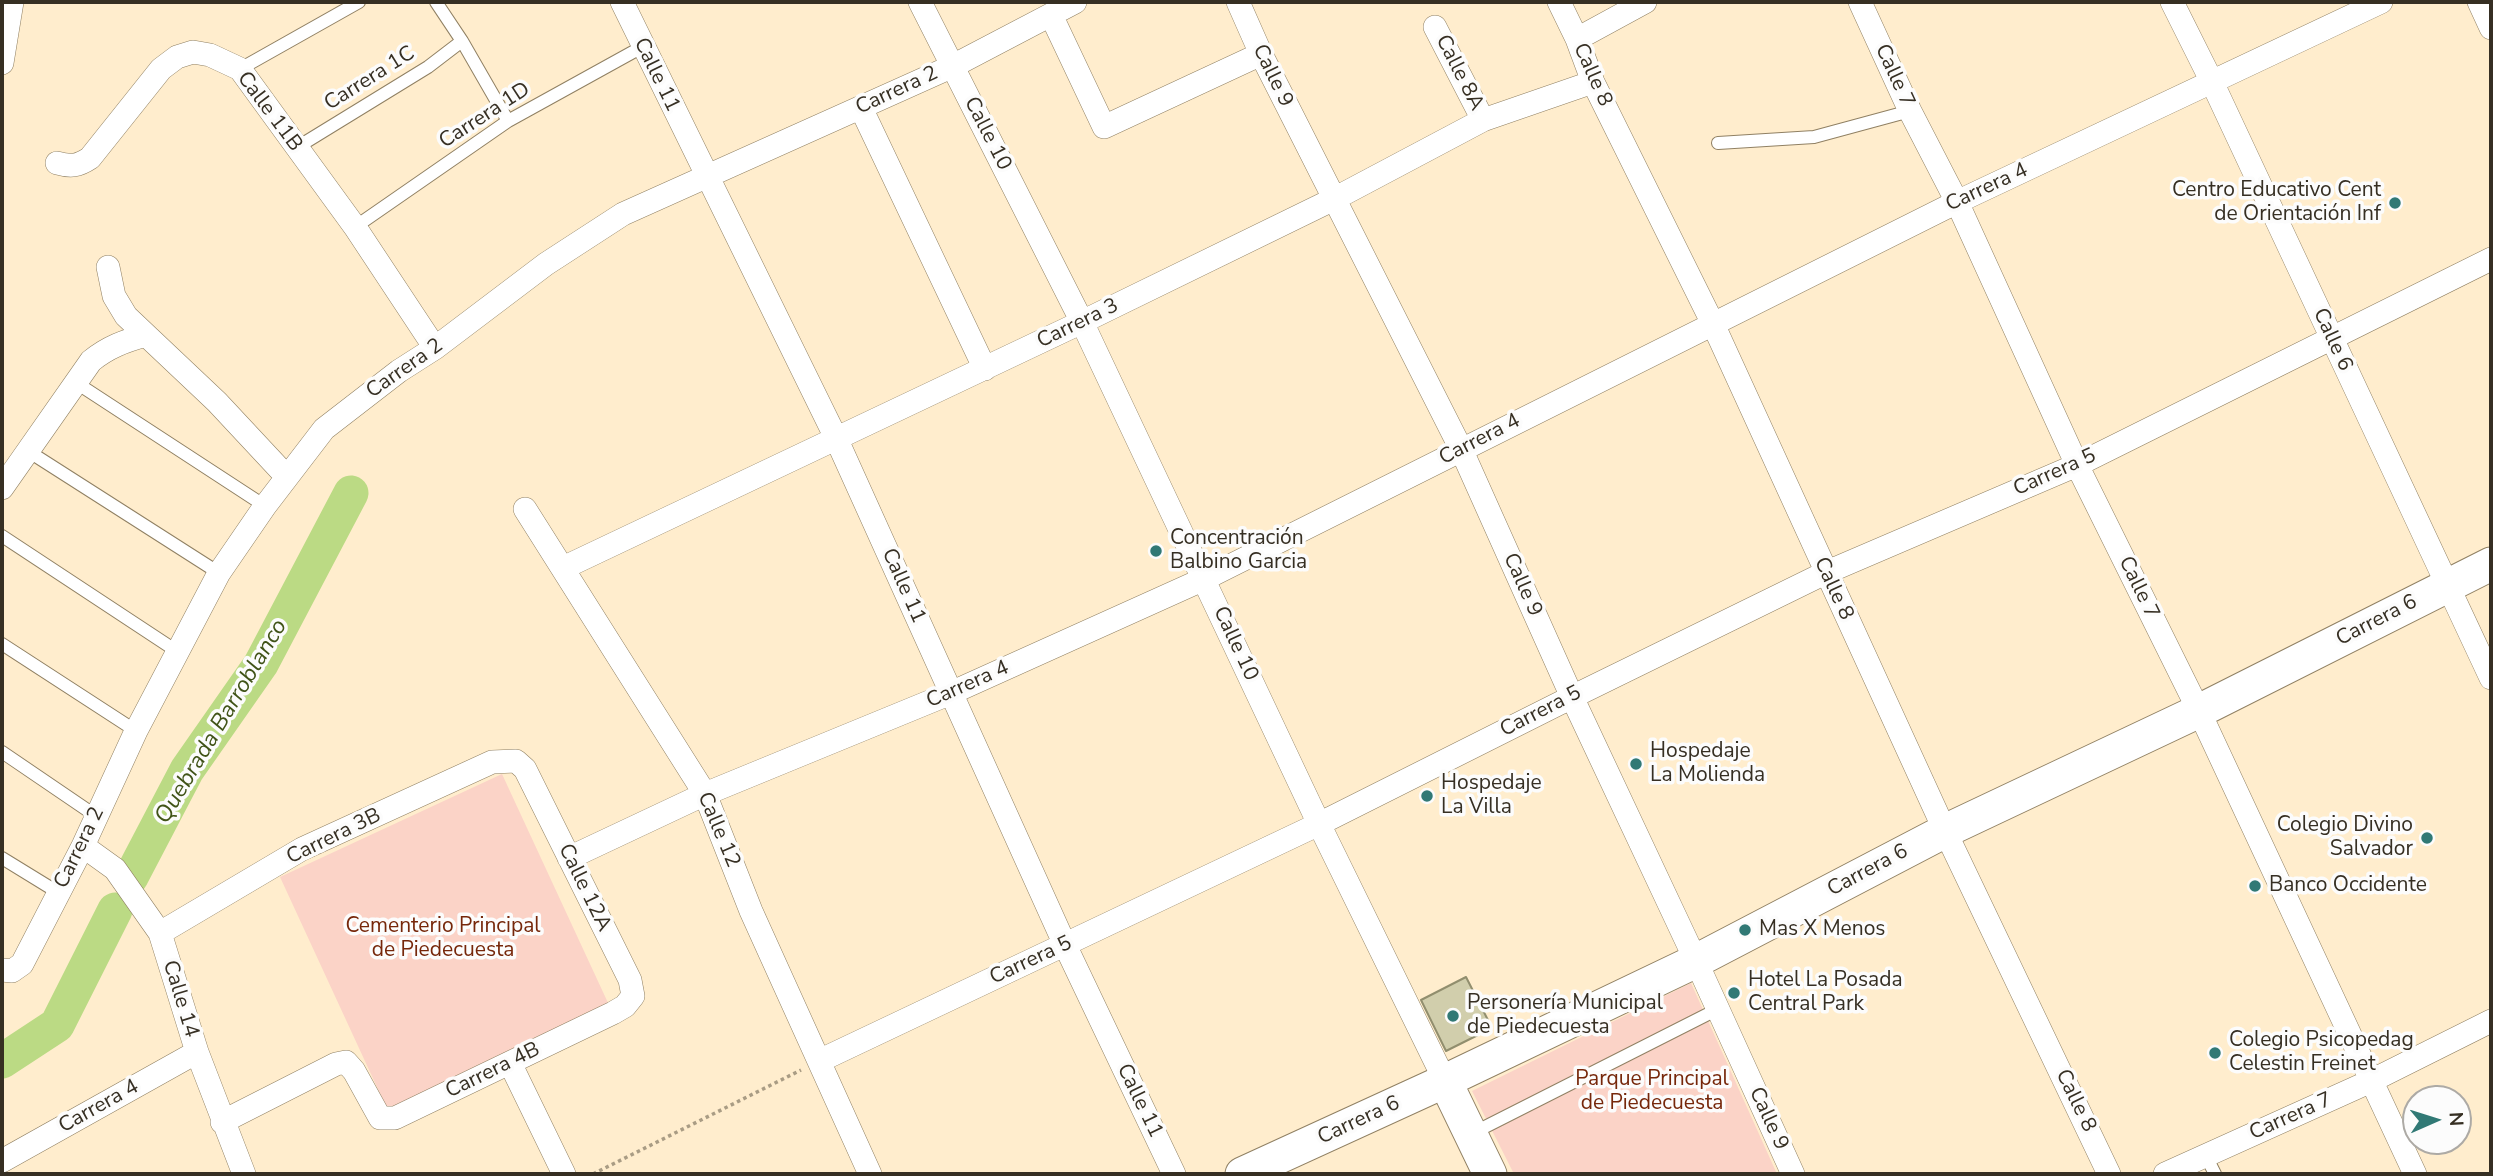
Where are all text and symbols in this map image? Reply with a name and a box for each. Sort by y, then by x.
street label: Calle 8A [1429,31,1489,115]
street label: Calle 11 [627,34,685,116]
street label: Calle 8 [1567,40,1617,110]
street label: Carrera 1C [320,41,420,117]
street label: Calle 9 [1246,41,1298,111]
street label: Calle 7 [1869,41,1919,111]
street label: Carrera 2 [852,61,942,121]
street label: Calle 11B [231,67,307,157]
street label: Carrera 1D [435,77,535,155]
street label: Calle 10 [958,93,1016,175]
street label: Carrera 4 [1942,158,2032,218]
place label: Centro Educativo Cent de Orientación Inf [2172,178,2381,228]
marker: Centro Educativo Cent de Orientación Inf [2387,195,2403,211]
street label: Carrera 3 [1033,293,1123,355]
street label: Calle 6 [2307,305,2357,375]
street label: Carrera 2 [362,334,448,404]
street label: Carrera 4 [1435,409,1525,471]
street label: Carrera 5 [2010,444,2100,502]
place label: Concentración Balbino Garcia [1170,526,1307,576]
marker: Concentración Balbino Garcia [1148,543,1164,559]
street label: Calle 11 [875,545,931,627]
street label: Calle 9 [1497,550,1547,620]
street label: Calle 7 [2112,553,2164,623]
street label: Calle 8 [1808,554,1858,624]
street label: Carrera 6 [2332,590,2422,652]
street label: Calle 10 [1207,603,1263,685]
water label: Quebrada Barroblanco [150,615,294,829]
street label: Carrera 4 [923,656,1013,714]
street label: Carrera 5 [1496,681,1586,743]
place label: Hospedaje La Molienda [1650,739,1765,789]
marker: Hospedaje La Molienda [1628,756,1644,772]
place label: Hospedaje La Villa [1441,771,1542,821]
marker: Hospedaje La Villa [1419,788,1435,804]
street label: Calle 12 [691,789,745,871]
street label: Carrera 2 [49,803,111,893]
street label: Carrera 3B [283,803,385,871]
place label: Colegio Divino Salvador [2277,813,2413,863]
marker: Colegio Divino Salvador [2419,830,2435,846]
street label: Carrera 6 [1823,839,1913,903]
street label: Calle 12A [552,840,616,936]
place label: Banco Occidente [2269,873,2427,899]
marker: Banco Occidente [2247,878,2263,894]
park label: Cementerio Principal de Piedecuesta [345,914,541,964]
place label: Mas X Menos [1759,917,1885,943]
marker: Mas X Menos [1737,922,1753,938]
street label: Carrera 5 [986,931,1076,991]
street label: Calle 14 [156,958,204,1040]
place label: Hotel La Posada Central Park [1748,968,1903,1018]
marker: Hotel La Posada Central Park [1726,985,1742,1001]
place label: Personería Municipal de Piedecuesta [1467,991,1663,1041]
marker: Personería Municipal de Piedecuesta [1445,1008,1461,1024]
place label: Colegio Psicopedag Celestin Freinet [2229,1028,2414,1078]
street label: Carrera 4B [442,1037,544,1105]
marker: Colegio Psicopedag Celestin Freinet [2207,1045,2223,1061]
street label: Calle 11 [1110,1060,1168,1142]
street label: Calle 8 [2049,1066,2101,1136]
park label: Parque Principal de Piedecuesta [1575,1067,1729,1117]
street label: Carrera 4 [55,1075,143,1139]
street label: Calle 9 [1743,1084,1793,1154]
north arrow [2402,1085,2472,1155]
street label: Carrera 7 [2246,1088,2336,1146]
street label: Carrera 6 [1314,1091,1404,1151]
text: N [2443,1111,2469,1127]

